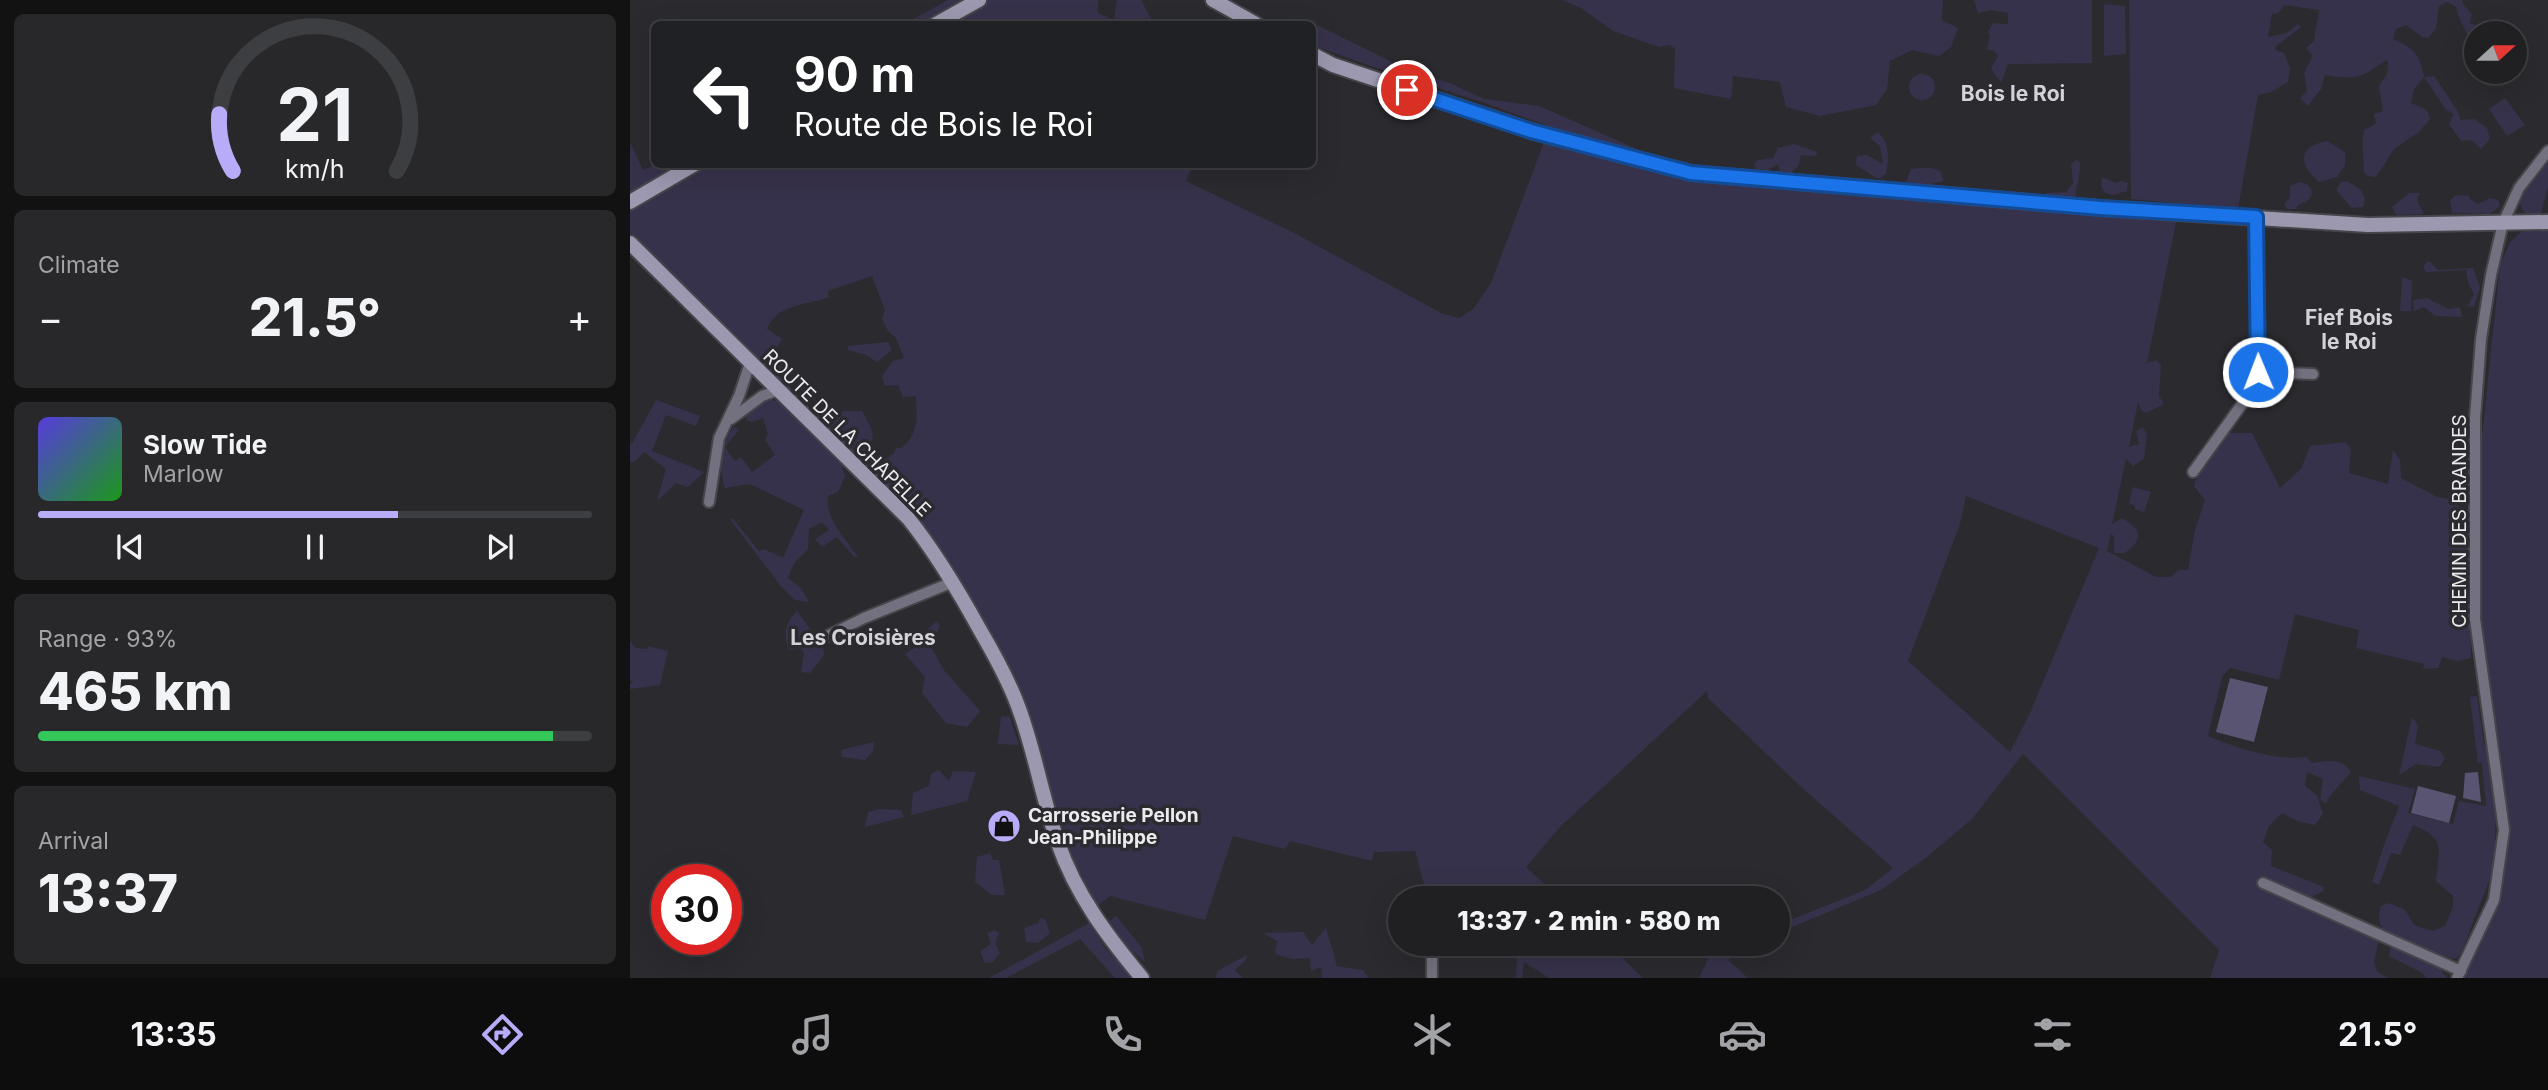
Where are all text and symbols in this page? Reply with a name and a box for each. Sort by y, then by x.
north arrow [2464,21,2527,84]
map controls [2464,21,2527,84]
text: 90 m [794,45,915,104]
icon: left [679,49,770,140]
pin [1377,60,1437,120]
text: 21 [276,70,354,159]
icon: arrive [1388,71,1426,109]
district label: Bois le Roi [1961,81,2065,106]
text: Route de Bois le Roi [794,105,1094,144]
text: km/h [285,154,345,184]
text: Climate [38,251,120,279]
text: 21.5° [249,286,381,349]
text: − [38,295,63,341]
text: + [567,295,592,341]
district label: Fief Bois le Roi [2305,305,2393,354]
position arrow [2221,335,2295,409]
street label: ROUTE DE LA CHAPELLE [759,345,935,521]
street label: CHEMIN DES BRANDES [2448,414,2471,628]
text: Slow Tide [143,429,267,460]
text: Marlow [143,460,223,488]
icon: previous [111,528,149,566]
icon: pause [296,528,334,566]
icon: next [481,528,519,566]
text: Range · 93% [38,625,177,653]
district label: Les Croisières [790,625,936,650]
text: 465 km [38,660,233,723]
place label: Carrosserie Pellon Jean-Philippe [1028,804,1199,849]
shop icon: Carrosserie Pellon Jean-Philippe [985,807,1023,845]
text: Arrival [38,827,109,855]
text: 13:37 [38,862,178,925]
speed limit sign: 30 [651,864,742,955]
text: 13:37 · 2 min · 580 m [1457,905,1721,936]
icon: directions [478,1010,527,1059]
icon: music [788,1010,837,1059]
icon: phone [1098,1010,1147,1059]
icon: climate [1408,1010,1457,1059]
icon: car [1718,1010,1767,1059]
icon: filters [2028,1010,2077,1059]
text: 13:35 [131,1015,217,1054]
text: 21.5° [2338,1015,2417,1054]

